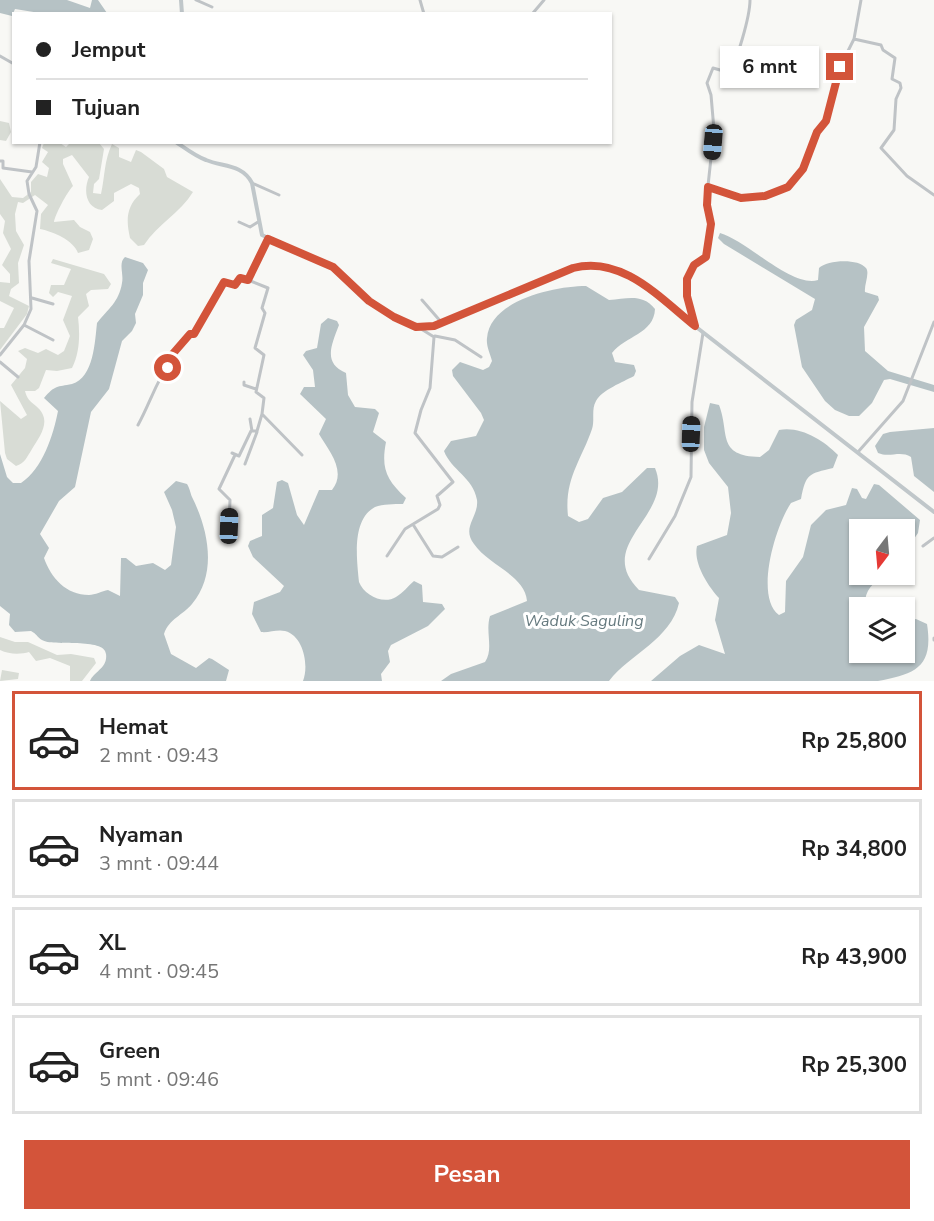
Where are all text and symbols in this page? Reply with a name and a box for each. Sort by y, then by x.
text: Jemput [72,35,145,65]
callout: 6 mnt [720,46,819,88]
text: 6 mnt [742,53,797,80]
route end [826,53,853,80]
text: Tujuan [72,93,140,123]
car [702,123,724,161]
route start [154,354,181,381]
car [681,416,701,452]
car [219,508,239,544]
north arrow [849,519,915,585]
map controls [849,519,915,663]
button: layers [849,597,915,663]
water label: Waduk Saguling [524,610,644,632]
text: Hemat [99,712,168,742]
icon: car [27,714,81,768]
text: Rp 25,800 [801,726,907,756]
text: 2 mnt · 09:43 [99,742,219,769]
text: Nyaman [99,820,183,850]
icon: car [27,822,81,876]
text: Rp 34,800 [801,834,907,864]
text: 3 mnt · 09:44 [99,850,219,877]
text: XL [99,928,126,958]
icon: car [27,930,81,984]
text: Rp 43,900 [801,942,907,972]
text: 4 mnt · 09:45 [99,958,219,985]
text: Green [99,1036,160,1066]
icon: car [27,1038,81,1092]
text: Rp 25,300 [801,1050,907,1080]
text: 5 mnt · 09:46 [99,1066,219,1093]
button: Pesan [24,1140,910,1209]

